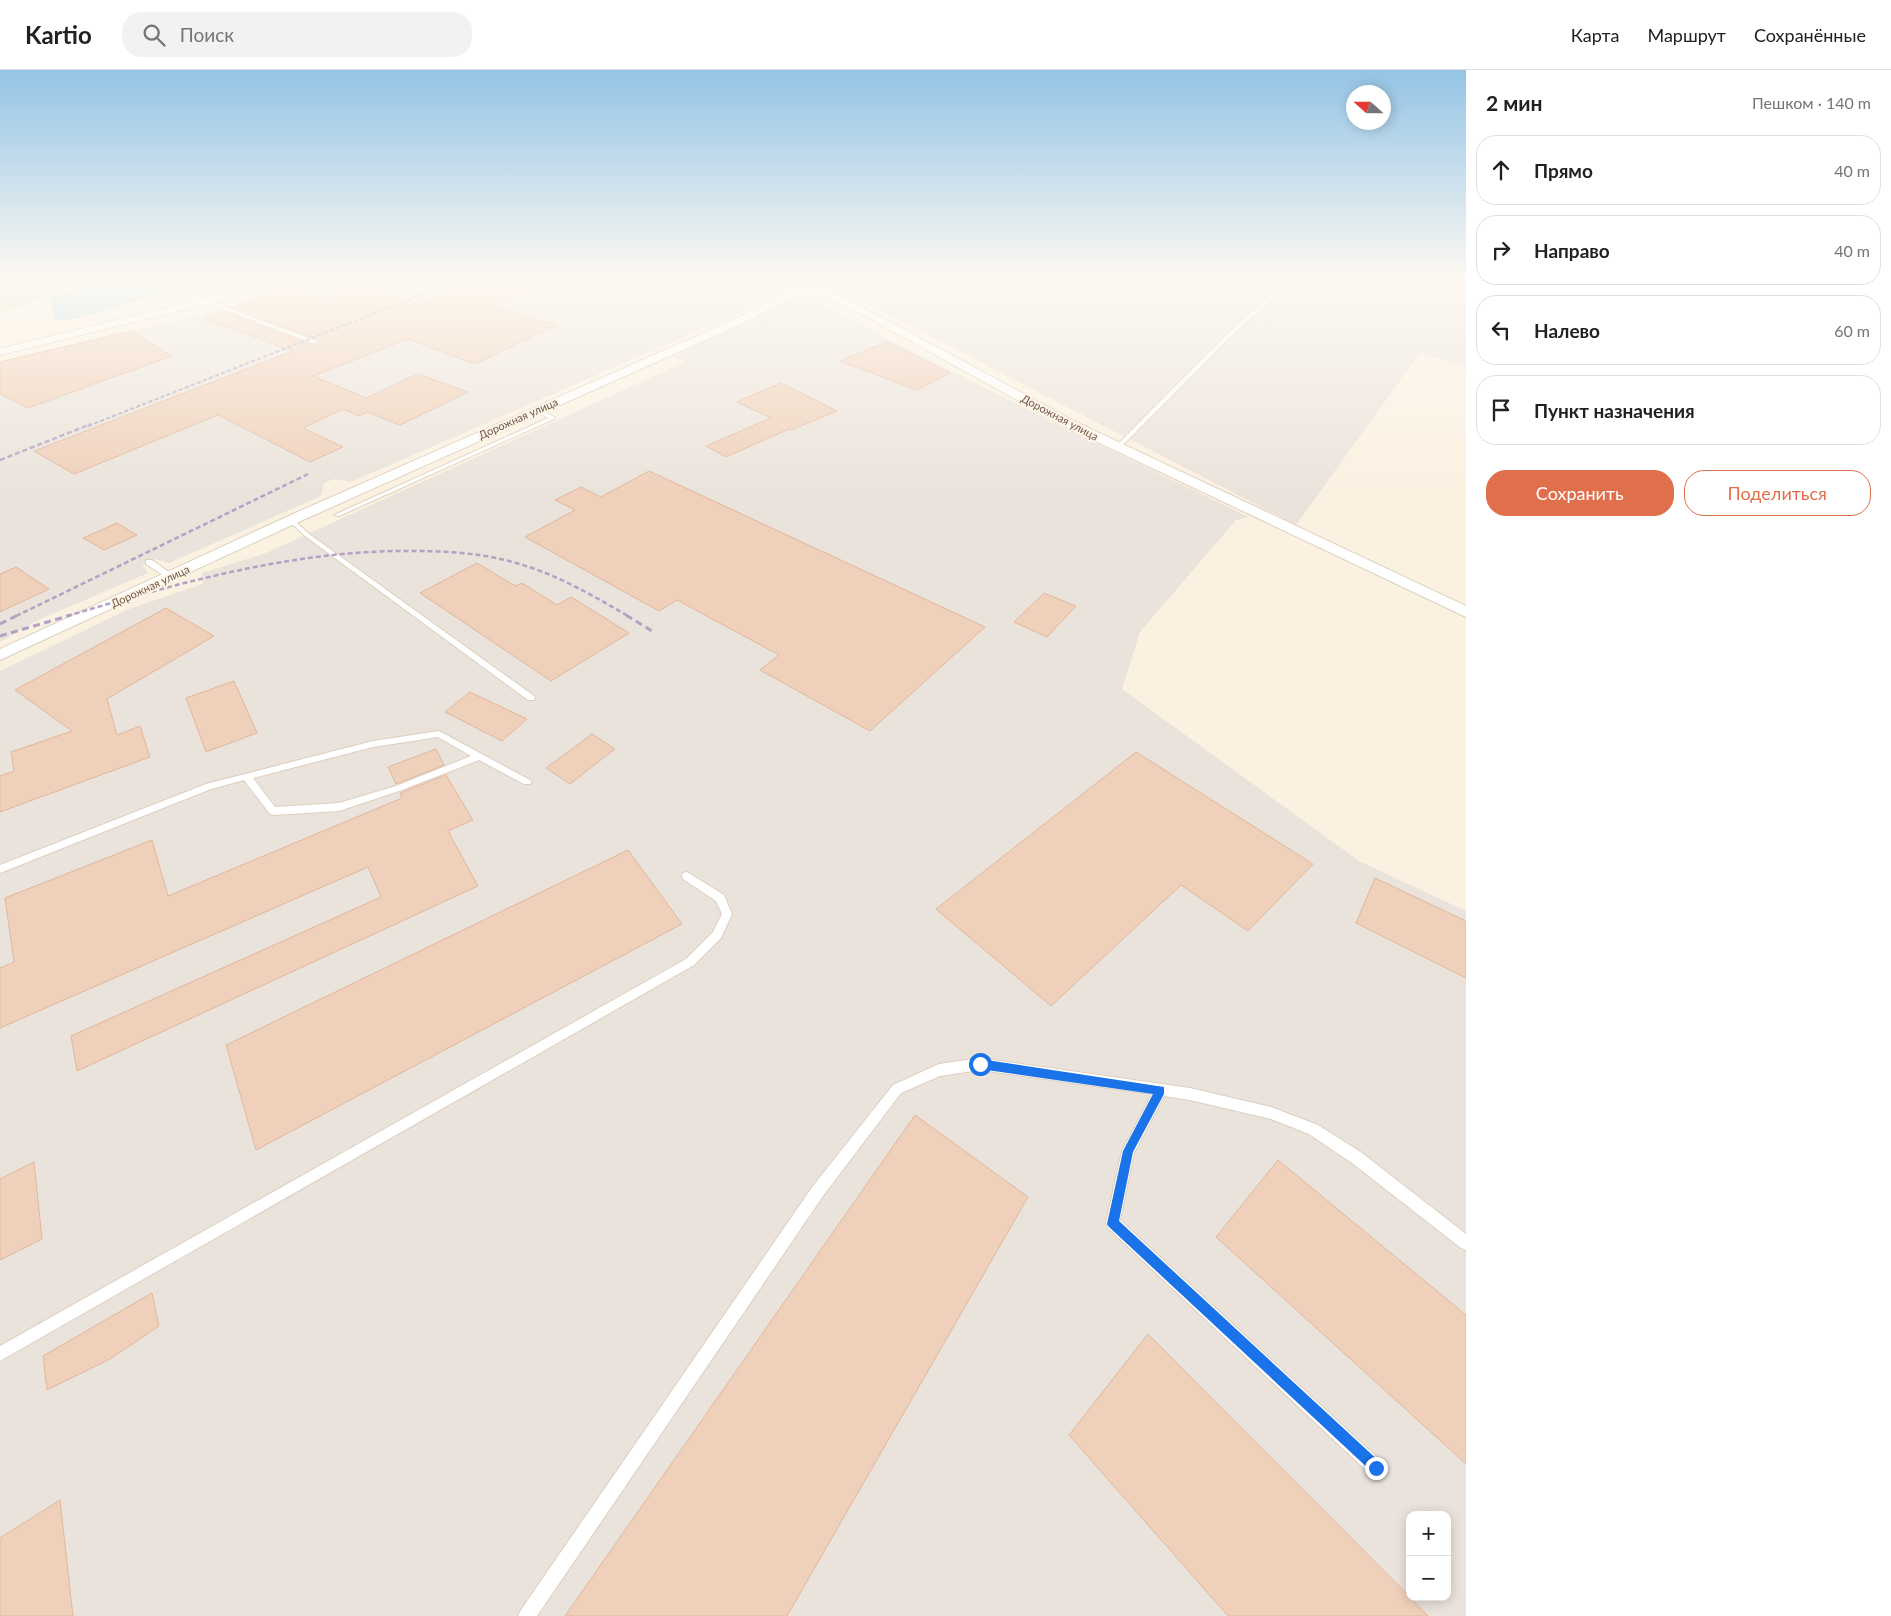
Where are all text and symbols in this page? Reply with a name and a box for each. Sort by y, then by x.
search box [122,12,472,57]
text: Kartio [25,20,92,49]
icon: search [140,21,168,49]
text: Поиск [180,23,234,46]
text: Карта [1571,24,1619,46]
text: Маршрут [1647,24,1726,46]
text: Сохранённые [1754,24,1866,46]
north arrow [1346,85,1391,130]
text: 2 мин [1486,90,1543,115]
text: Пешком · 140 m [1752,93,1871,112]
icon: ahead [1487,156,1515,184]
text: Прямо [1534,159,1593,182]
text: 40 m [1834,161,1870,180]
icon: right [1487,236,1515,264]
text: Направо [1534,239,1610,262]
text: 40 m [1834,241,1870,260]
icon: left [1487,316,1515,344]
text: Налево [1534,319,1600,342]
text: 60 m [1834,321,1870,340]
street label: Дорожная улица [1019,391,1101,443]
street label: Дорожная улица [476,395,560,441]
icon: arrive [1487,396,1515,424]
text: Пункт назначения [1534,399,1695,422]
button: Сохранить [1486,470,1674,516]
button: Поделиться [1684,470,1871,516]
street label: Дорожная улица [109,562,191,610]
route start [969,1053,992,1076]
route end [1365,1457,1388,1480]
map controls [1406,1511,1451,1601]
button: + [1406,1511,1451,1556]
button: − [1406,1556,1451,1601]

